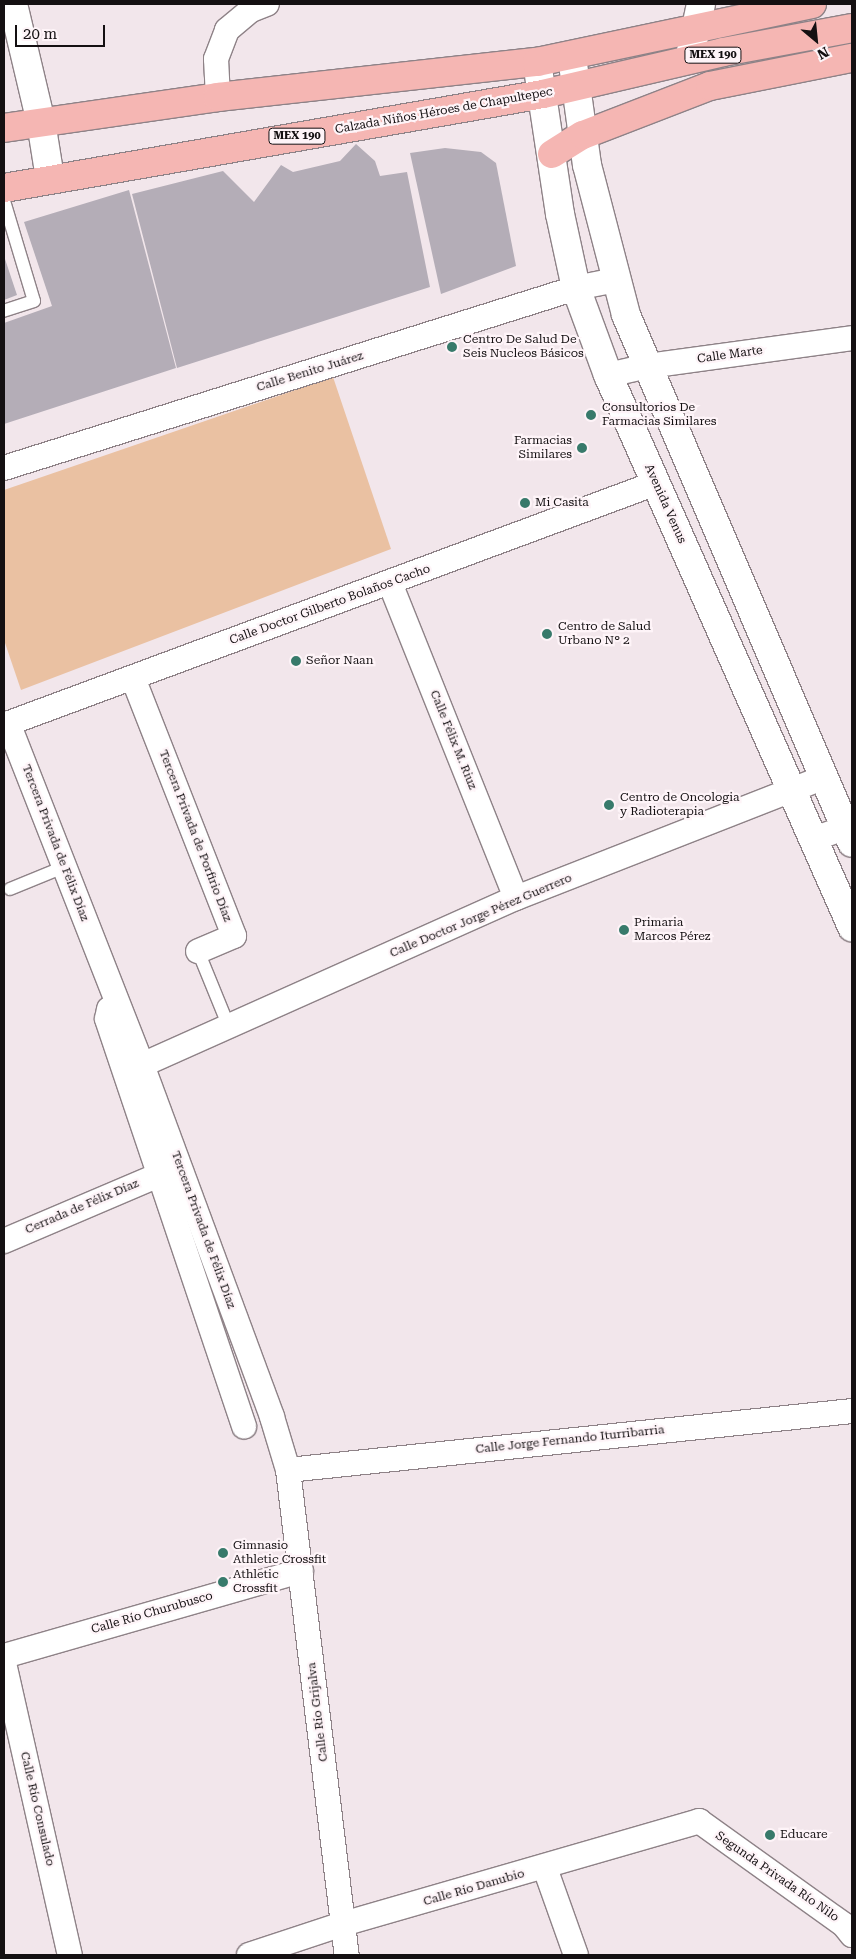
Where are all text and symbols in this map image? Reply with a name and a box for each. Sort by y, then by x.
scale bar [18,15,108,47]
north arrow [791,15,841,65]
text: 20 m [23,25,57,43]
text: N [815,44,832,63]
road number: MEX 190 [684,46,742,64]
street label: Calzada Niños Héroes de Chapultepec [334,85,554,137]
road number: MEX 190 [268,128,326,144]
place label: Centro De Salud De Seis Nucleos Básicos [463,333,584,361]
marker: Centro De Salud De Seis Nucleos Básicos [445,340,459,354]
street label: Calle Marte [696,343,764,367]
street label: Calle Benito Juárez [255,349,365,395]
place label: Consultorios De Farmacias Similares [602,401,717,429]
marker: Consultorios De Farmacias Similares [584,408,598,422]
place label: Farmacias Similares [514,434,572,462]
marker: Farmacias Similares [576,442,588,454]
street label: Avenida Venus [641,462,689,546]
place label: Mi Casita [535,496,589,510]
marker: Mi Casita [519,497,531,509]
street label: Calle Doctor Gilberto Bolaños Cacho [228,562,432,648]
place label: Centro de Salud Urbano N° 2 [558,620,651,648]
marker: Centro de Salud Urbano N° 2 [540,627,554,641]
place label: Señor Naan [306,654,373,668]
marker: Señor Naan [290,655,302,667]
street label: Calle Félix M. Riuz [427,688,479,792]
street label: Tercera Privada de Porfirio Díaz [156,748,234,924]
street label: Tercera Privada de Félix Díaz [18,763,92,923]
place label: Centro de Oncologia y Radioterapia [620,791,740,819]
marker: Centro de Oncologia y Radioterapia [602,798,616,812]
street label: Calle Doctor Jorge Pérez Guerrero [388,871,574,961]
place label: Primaria Marcos Pérez [634,916,710,944]
marker: Primaria Marcos Pérez [618,924,630,936]
street label: Tercera Privada de Félix Díaz [168,1149,238,1311]
street label: Cerrada de Félix Díaz [23,1177,141,1237]
street label: Calle Jorge Fernando Iturribarria [475,1423,665,1457]
place label: Gimnasio Athletic Crossfit [233,1539,326,1567]
marker: Gimnasio Athletic Crossfit [217,1547,229,1559]
place label: Athletic Crossfit [233,1568,279,1596]
marker: Athletic Crossfit [217,1576,229,1588]
street label: Calle Río Churubusco [90,1589,214,1637]
street label: Calle Río Grijalva [305,1662,331,1762]
street label: Calle Río Consulado [17,1750,57,1868]
place label: Educare [780,1828,828,1842]
street label: Segunda Privada Río Nilo [713,1829,841,1925]
marker: Educare [764,1829,776,1841]
street label: Calle Río Danubio [422,1867,526,1909]

